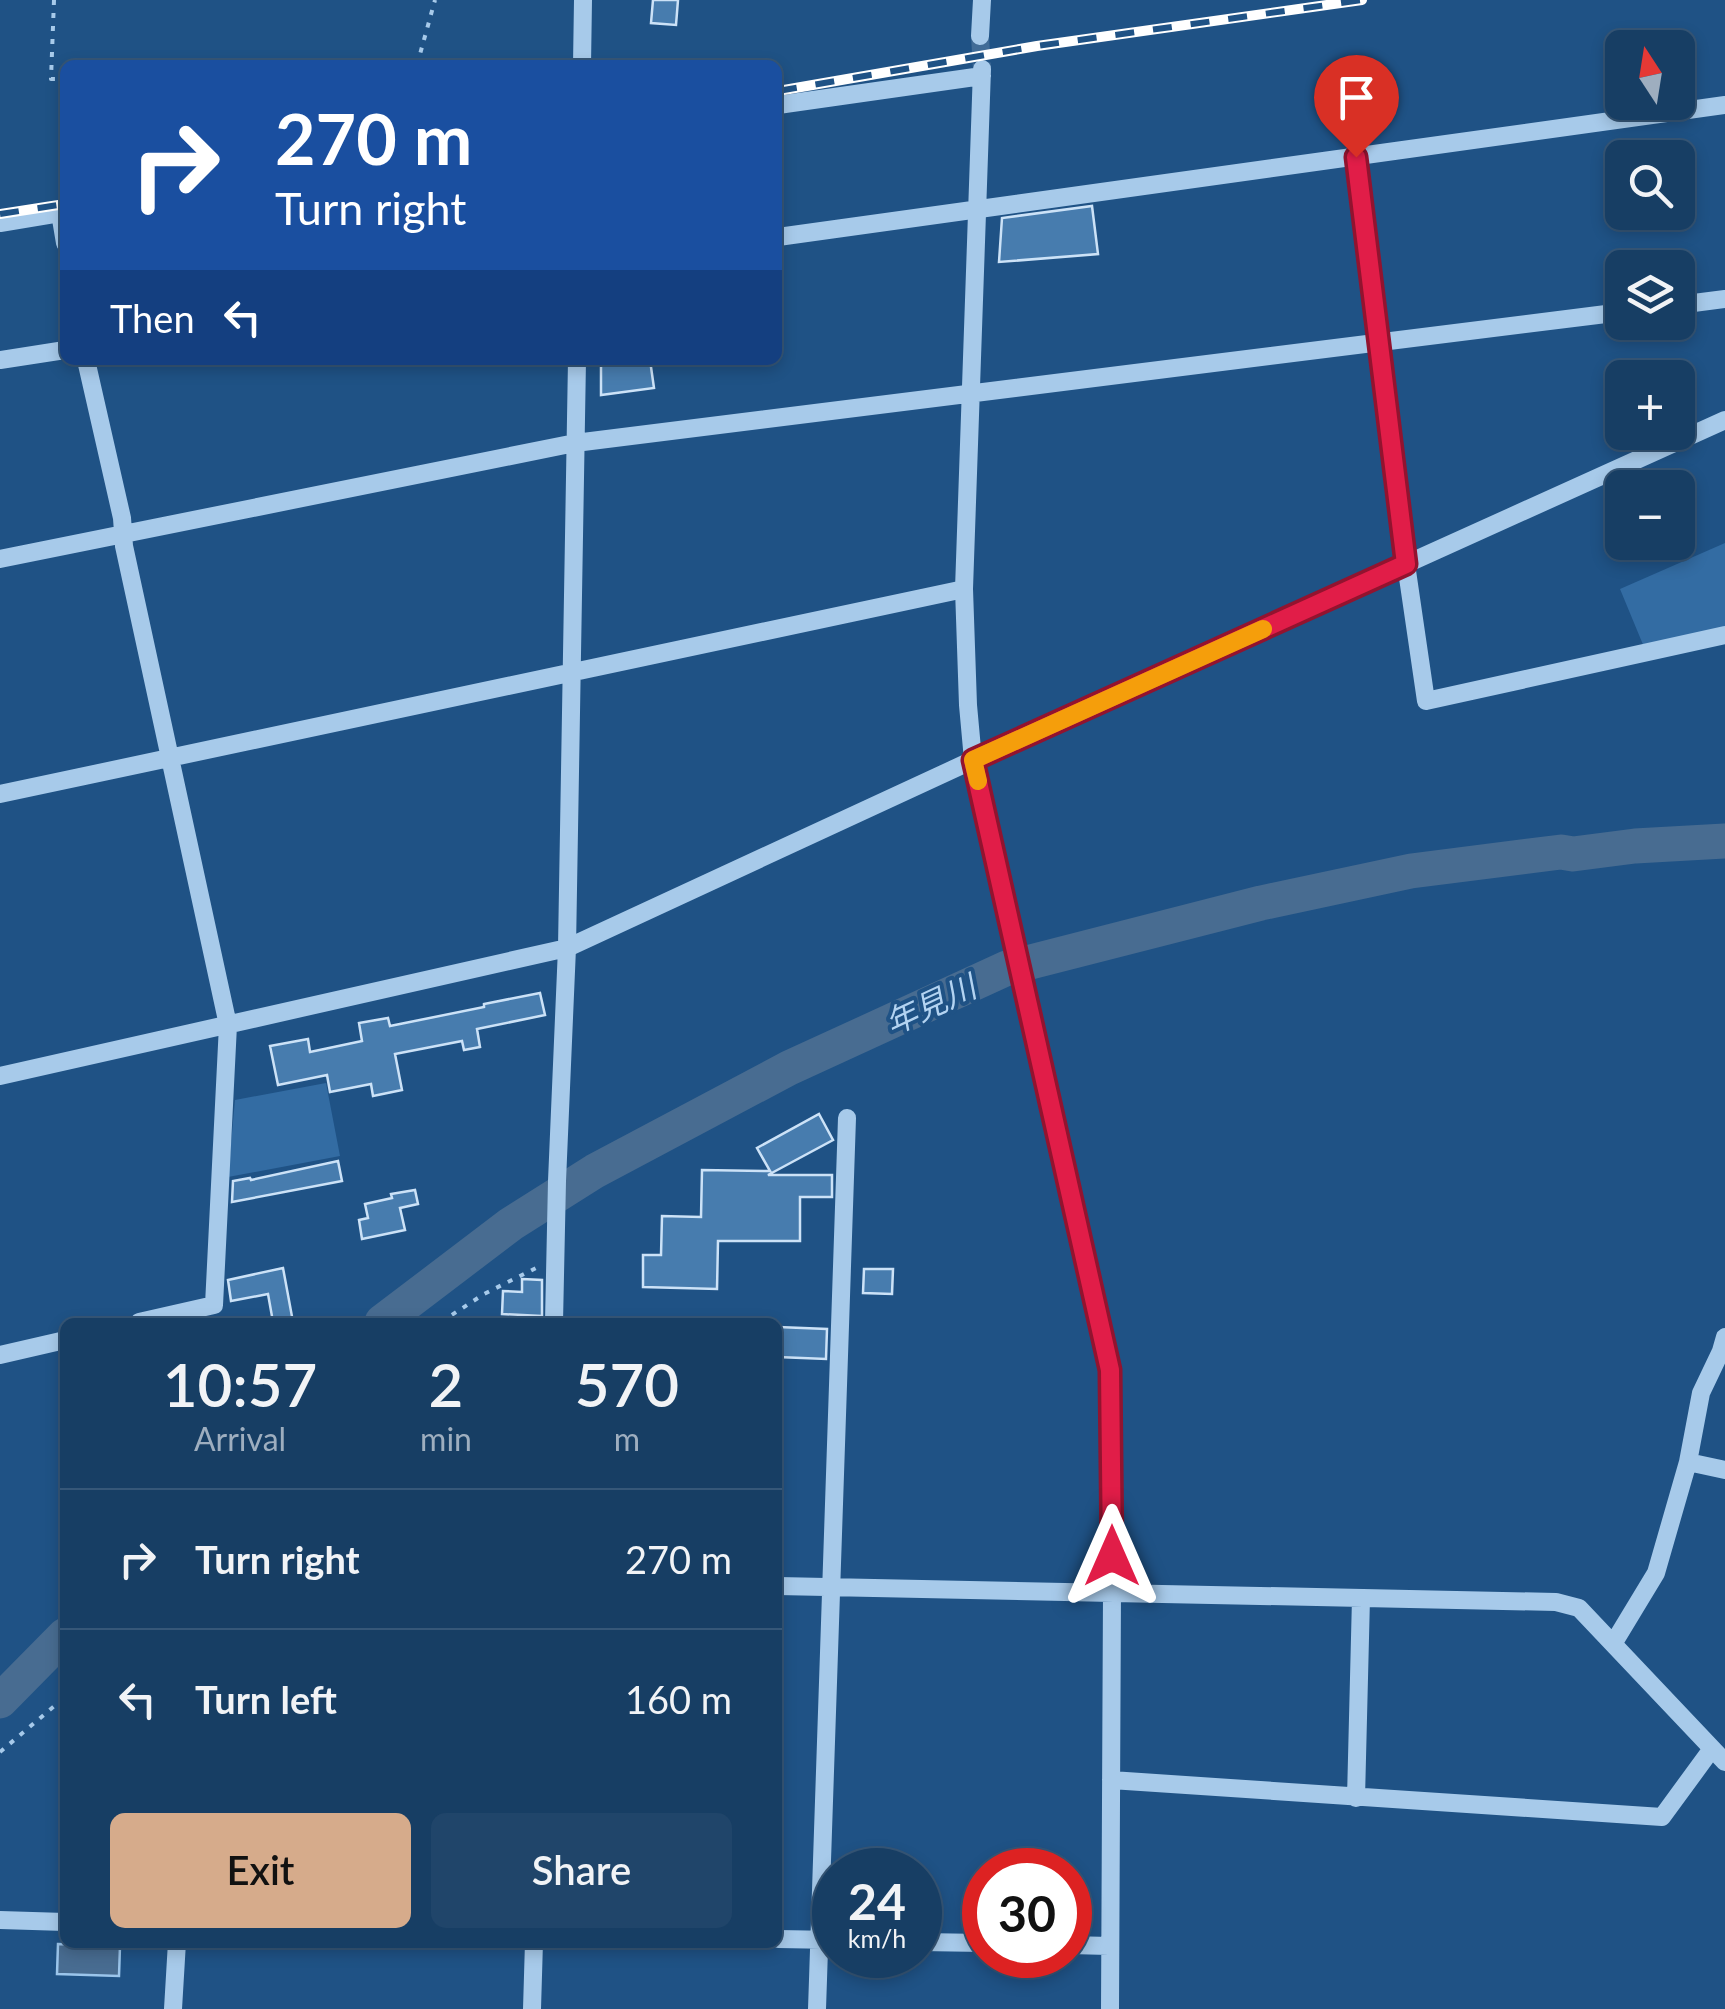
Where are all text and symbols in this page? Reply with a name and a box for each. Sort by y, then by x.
north arrow [1605,30,1695,120]
map controls [1605,30,1695,560]
pin [1314,55,1399,158]
icon: arrive [1329,70,1384,125]
text: 270 m [275,96,472,180]
icon: right [110,100,240,230]
button: search [1605,140,1695,230]
text: Turn right [275,181,466,235]
button: layers [1605,250,1695,340]
icon: left [215,290,270,345]
text: Then [110,295,195,341]
button: + [1605,360,1695,450]
button: − [1605,470,1695,560]
water label: 年見川 [878,965,984,1042]
text: 10:57 [163,1348,317,1420]
text: 2 [429,1348,463,1420]
text: 570 [575,1348,679,1420]
text: Arrival [194,1419,286,1458]
text: min [420,1419,472,1458]
text: m [614,1419,640,1458]
position arrow [1060,1504,1164,1608]
icon: right [110,1532,165,1587]
text: Turn right [195,1536,360,1582]
text: 270 m [625,1536,732,1582]
icon: left [110,1672,165,1727]
text: Turn left [195,1676,337,1722]
text: 160 m [625,1676,732,1722]
button: Exit [110,1813,411,1928]
button: Share [431,1813,732,1928]
speed limit sign: 30 [962,1848,1092,1978]
text: 24 [848,1871,906,1931]
text: km/h [848,1923,906,1953]

